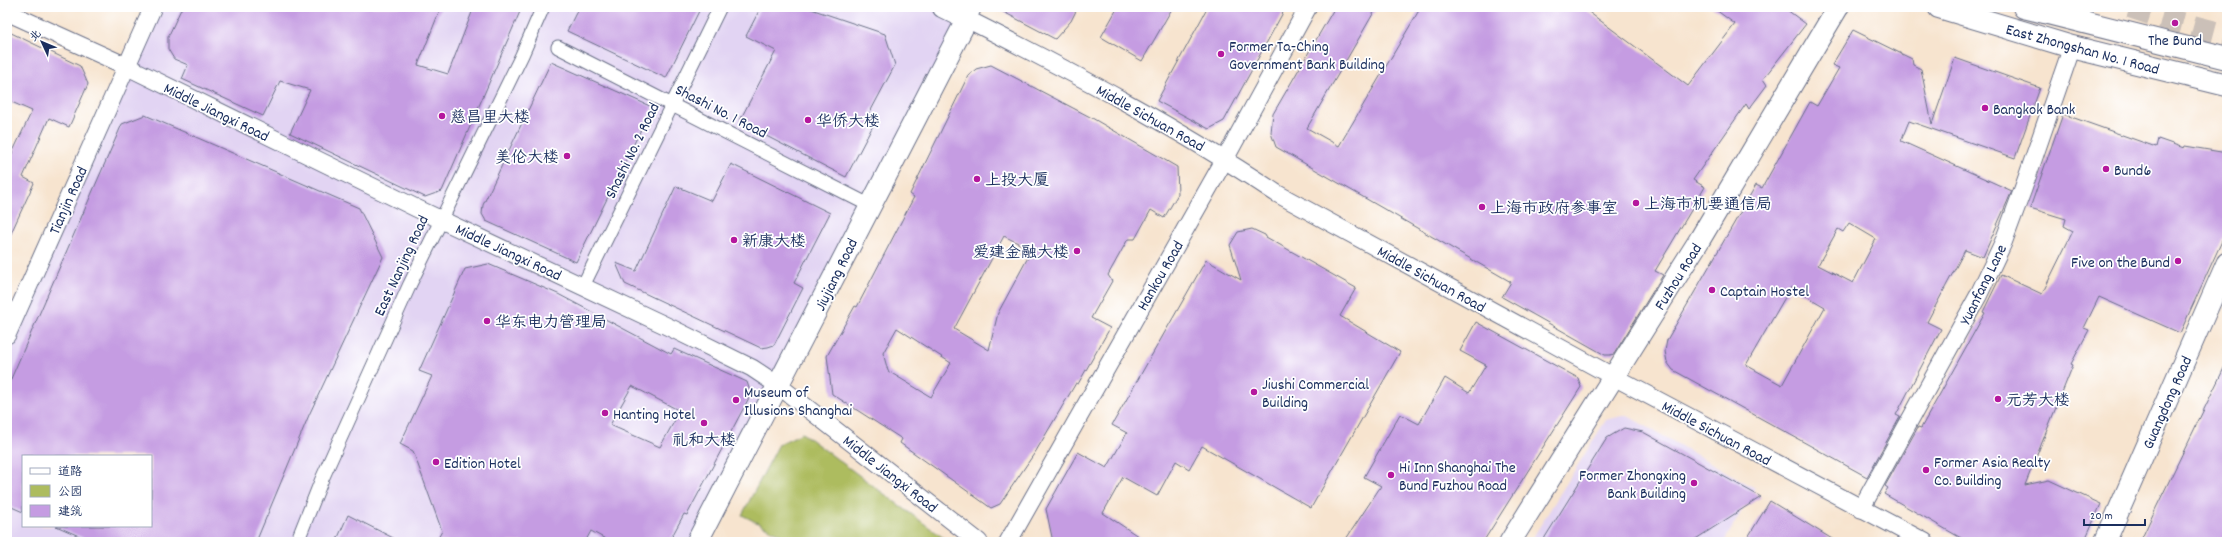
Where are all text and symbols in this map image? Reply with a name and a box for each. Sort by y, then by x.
marker: The Bund [2170,18,2180,28]
street label: East Zhongshan No. 1 Road [2003,19,2162,82]
north arrow [22,22,62,62]
text: 北 [27,27,46,46]
place label: The Bund [2148,30,2202,53]
place label: Former Ta-Ching Government Bank Building [1229,36,1385,77]
marker: Former Ta-Ching Government Bank Building [1216,49,1226,59]
street label: Middle Jiangxi Road [159,78,273,149]
street label: Shashi No. 1 Road [671,79,771,145]
street label: Middle Sichuan Road [1091,80,1208,159]
street label: Shashi No. 2 Road [600,99,666,203]
place label: Bangkok Bank [1993,99,2075,122]
marker: Bangkok Bank [1980,103,1990,113]
place label: 慈昌里大楼 [450,107,530,130]
marker: 慈昌里大楼 [437,111,447,121]
place label: 华侨大楼 [816,111,880,134]
marker: 华侨大楼 [803,115,813,125]
place label: 美伦大楼 [495,147,559,170]
marker: 美伦大楼 [562,151,572,161]
place label: Bund6 [2114,160,2151,183]
street label: Tianjin Road [44,163,94,239]
marker: Bund6 [2101,164,2111,174]
place label: 上投大厦 [985,170,1049,193]
marker: 上投大厦 [972,174,982,184]
place label: 上海市机要通信局 [1644,194,1772,217]
place label: 上海市政府参事室 [1490,198,1618,221]
marker: 上海市机要通信局 [1631,198,1641,208]
marker: 上海市政府参事室 [1477,202,1487,212]
street label: East Nanjing Road [369,212,436,320]
street label: Middle Jiangxi Road [451,219,565,288]
place label: 新康大楼 [742,231,806,254]
marker: 新康大楼 [729,235,739,245]
street label: Jiujiang Road [810,235,865,315]
street label: Hankou Road [1132,237,1190,315]
street label: Fuzhou Road [1649,239,1709,315]
street label: Middle Sichuan Road [1372,241,1489,320]
street label: Yuanfang Lane [1955,241,2014,329]
place label: 爱建金融大楼 [973,242,1069,265]
marker: 爱建金融大楼 [1072,246,1082,256]
place label: Five on the Bund [2071,252,2170,275]
marker: Five on the Bund [2173,256,2183,266]
place label: Captain Hostel [1720,281,1809,304]
marker: Captain Hostel [1707,285,1717,295]
place label: 华东电力管理局 [495,312,607,335]
marker: 华东电力管理局 [482,316,492,326]
street label: Guangdong Road [2138,353,2199,453]
place label: Jiushi Commercial Building [1262,374,1369,415]
place label: Museum of Illusions Shanghai [744,382,852,423]
marker: Jiushi Commercial Building [1249,387,1259,397]
place label: 元芳大楼 [2006,390,2070,413]
marker: 元芳大楼 [1993,394,2003,404]
marker: Museum of Illusions Shanghai [731,395,741,405]
street label: Middle Sichuan Road [1657,396,1775,473]
place label: Hanting Hotel [613,404,695,427]
marker: Hanting Hotel [600,408,610,418]
marker: 礼和大楼 [699,418,709,428]
place label: 礼和大楼 [672,430,736,453]
street label: Middle Jiangxi Road [837,431,942,519]
place label: Former Asia Realty Co. Building [1934,452,2050,493]
place label: Edition Hotel [444,453,521,476]
legend [22,455,152,527]
marker: Edition Hotel [431,457,441,467]
place label: Hi Inn Shanghai The Bund Fuzhou Road [1399,457,1516,498]
text: 道路 [58,464,82,481]
place label: Former Zhongxing Bank Building [1579,465,1686,506]
marker: Former Asia Realty Co. Building [1921,465,1931,475]
marker: Hi Inn Shanghai The Bund Fuzhou Road [1386,470,1396,480]
marker: Former Zhongxing Bank Building [1689,478,1699,488]
text: 公园 [58,484,82,501]
scale bar [2084,501,2145,527]
text: 建筑 [58,504,82,521]
text: 20 m [2090,508,2113,525]

